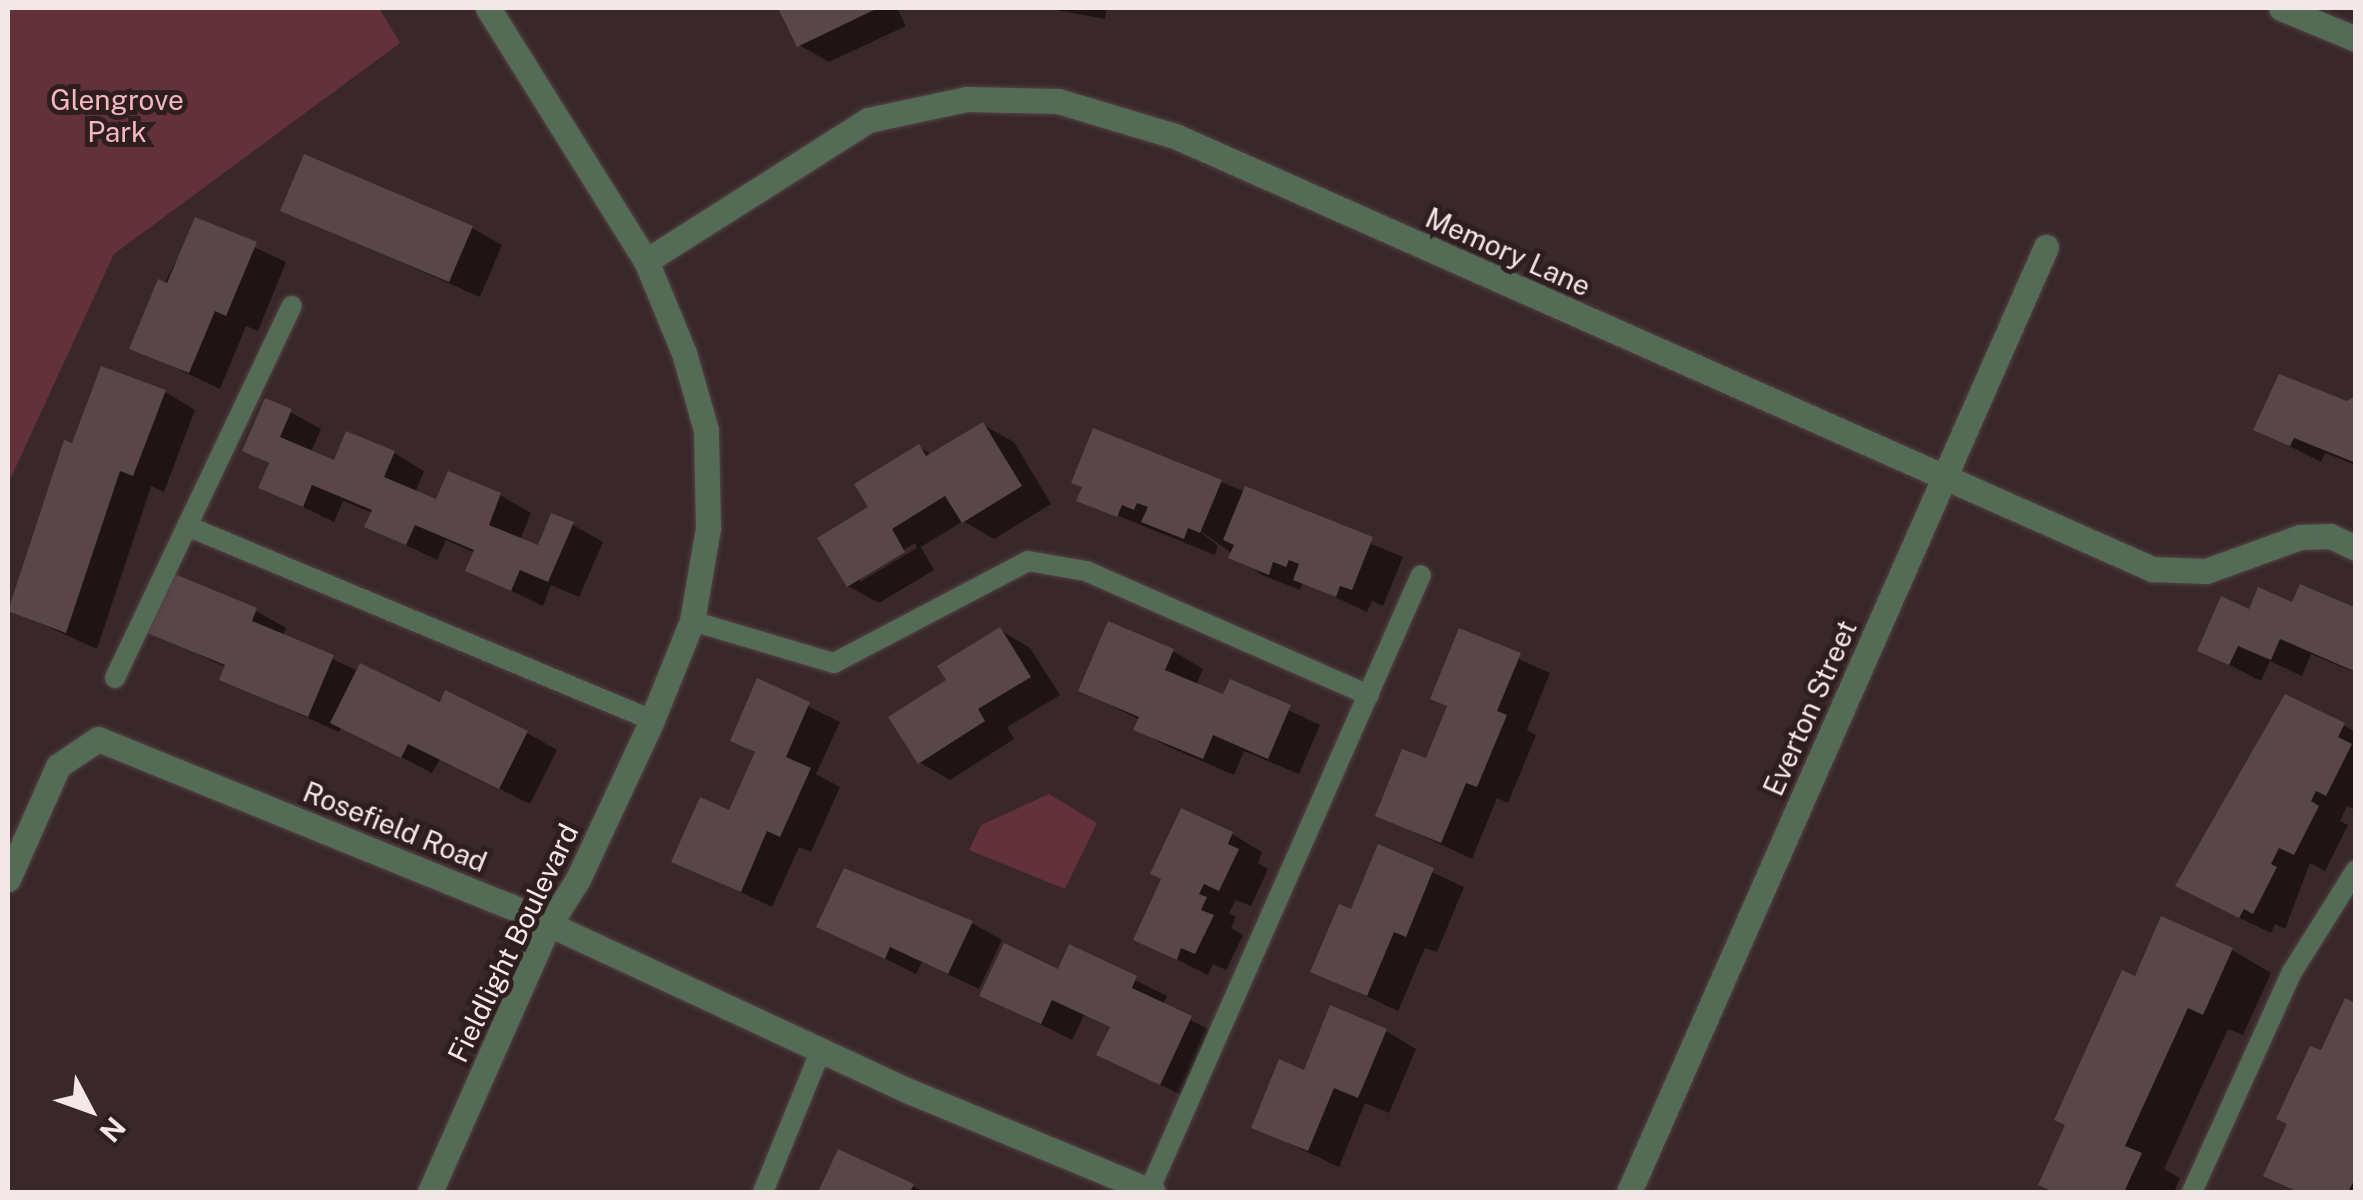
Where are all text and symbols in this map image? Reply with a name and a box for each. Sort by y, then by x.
park label: Glengrove Park [50,83,184,149]
street label: Memory Lane [1420,201,1596,303]
street label: Everton Street [1756,615,1864,801]
street label: Rosefield Road [298,775,492,879]
street label: Fieldlight Boulevard [441,818,585,1068]
north arrow [40,1060,140,1160]
text: N [93,1111,133,1149]

